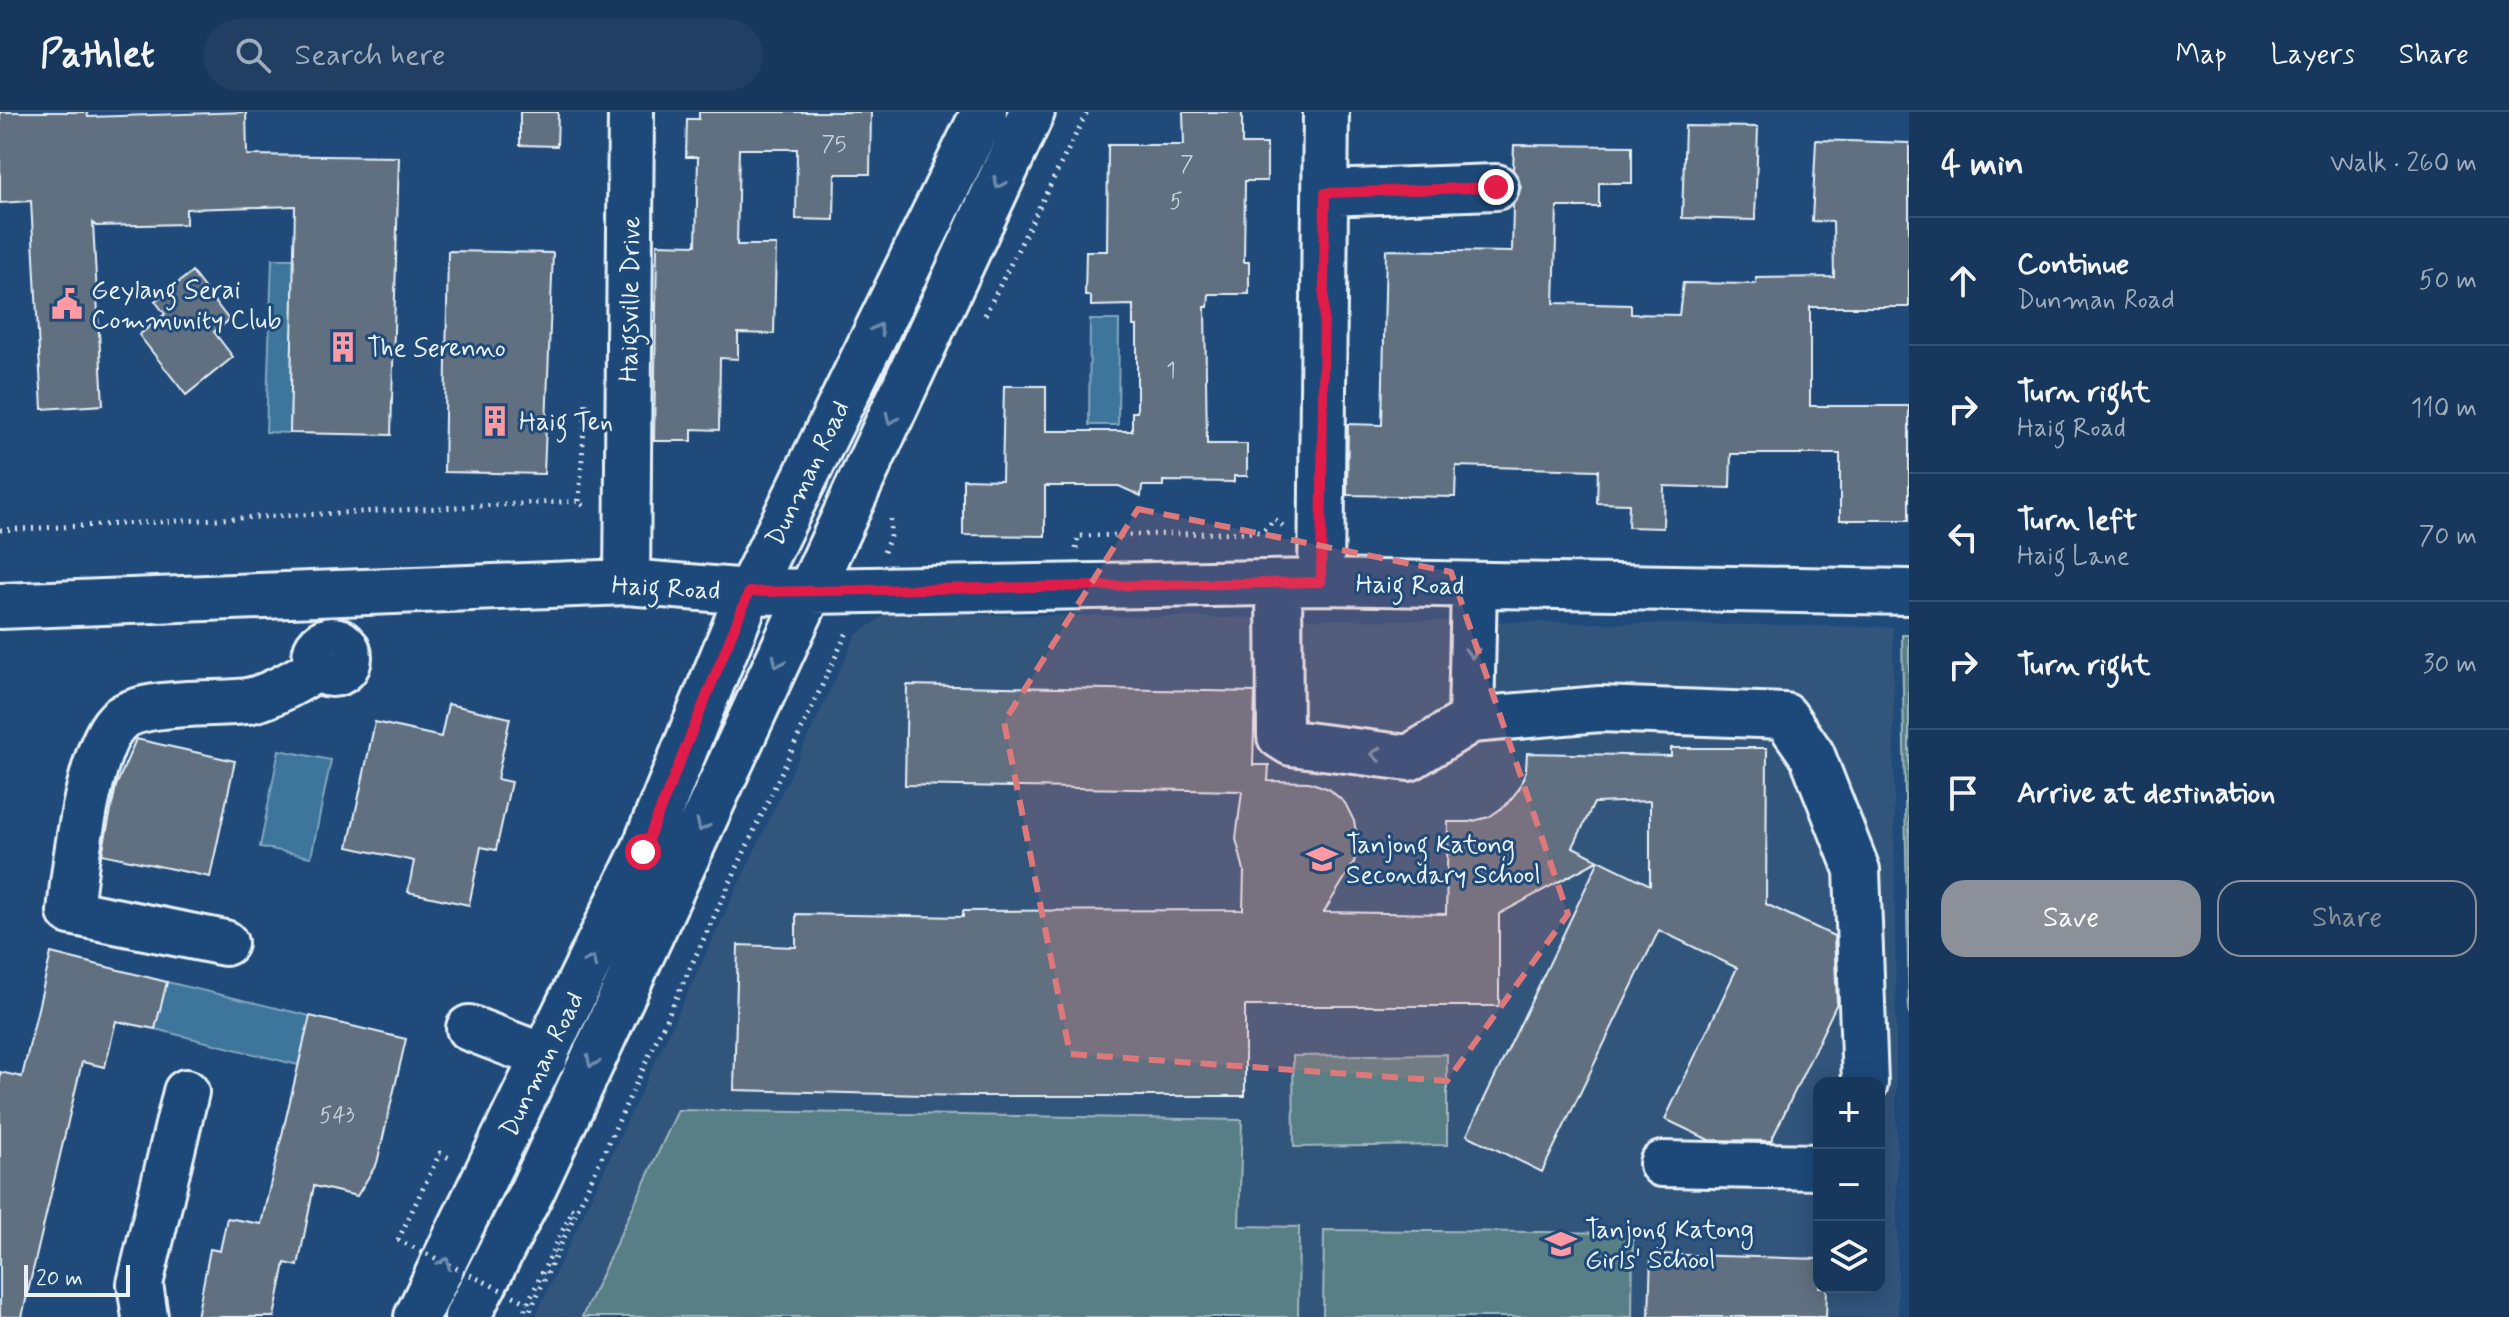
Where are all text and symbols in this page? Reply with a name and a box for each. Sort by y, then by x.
search box [203,19,763,91]
text: Pathlet [40,31,155,80]
icon: search [231,33,275,77]
text: Search here [295,36,446,75]
text: Map [2176,37,2227,74]
text: Layers [2271,37,2355,74]
text: Share [2399,37,2469,74]
house number: 75 [821,131,847,159]
text: 4 min [1941,142,2024,187]
text: Walk · 260 m [2330,147,2477,181]
house number: 7 [1180,151,1194,179]
route end [1478,169,1514,205]
one-way arrow [993,175,1009,189]
house number: 5 [1169,188,1183,216]
street label: Haigsville Drive [613,216,652,382]
text: Continue [2017,245,2129,284]
icon: ahead [1941,259,1985,303]
text: 50 m [2419,264,2477,298]
place label: Geylang Serai Community Club [91,274,282,338]
text: Dunman Road [2017,284,2175,318]
public building icon: Geylang Serai Community Club [50,287,84,321]
one-way arrow [868,323,884,338]
building icon: The Serenno [326,330,360,364]
place label: The Serenno [367,332,506,366]
house number: 1 [1166,357,1176,385]
text: Turn right [2017,373,2150,412]
icon: right [1941,387,1985,431]
text: 110 m [2411,392,2477,426]
street label: Dunman Road [759,396,859,552]
building icon: Haig Ten [478,404,512,438]
place label: Haig Ten [519,406,613,443]
one-way arrow [885,411,901,425]
text: Haig Road [2017,412,2126,446]
text: Turn left [2017,501,2137,540]
icon: left [1941,515,1985,559]
text: 70 m [2419,520,2477,554]
text: Haig Lane [2017,540,2129,574]
street label: Haig Road [1355,568,1465,607]
street label: Haig Road [611,569,721,612]
icon: right [1941,643,1985,687]
text: Turn right [2017,646,2150,685]
one-way arrow [1464,647,1481,660]
text: 30 m [2423,648,2477,682]
one-way arrow [772,654,788,668]
one-way arrow [1369,746,1383,763]
icon: arrive [1941,771,1985,815]
text: Arrive at destination [2017,774,2275,813]
one-way arrow [695,818,711,833]
place label: Tanjong Katong Secondary School [1346,829,1541,893]
route start [625,834,661,870]
school or university icon: Tanjong Katong Secondary School [1305,842,1339,876]
button: Save [1941,880,2201,957]
button: Share [2217,880,2477,957]
one-way arrow [581,954,597,969]
street label: Dunman Road [493,987,593,1143]
one-way arrow [586,1054,602,1068]
map controls [1813,1077,1885,1293]
button: + [1813,1077,1885,1149]
house number: 543 [319,1102,355,1130]
button: − [1813,1149,1885,1221]
place label: Tanjong Katong Girls' School [1585,1214,1754,1278]
button: layers [1813,1221,1885,1293]
school or university icon: Tanjong Katong Girls' School [1544,1227,1578,1261]
one-way arrow [435,1256,451,1271]
scale bar [24,1261,130,1297]
text: 20 m [36,1265,83,1293]

